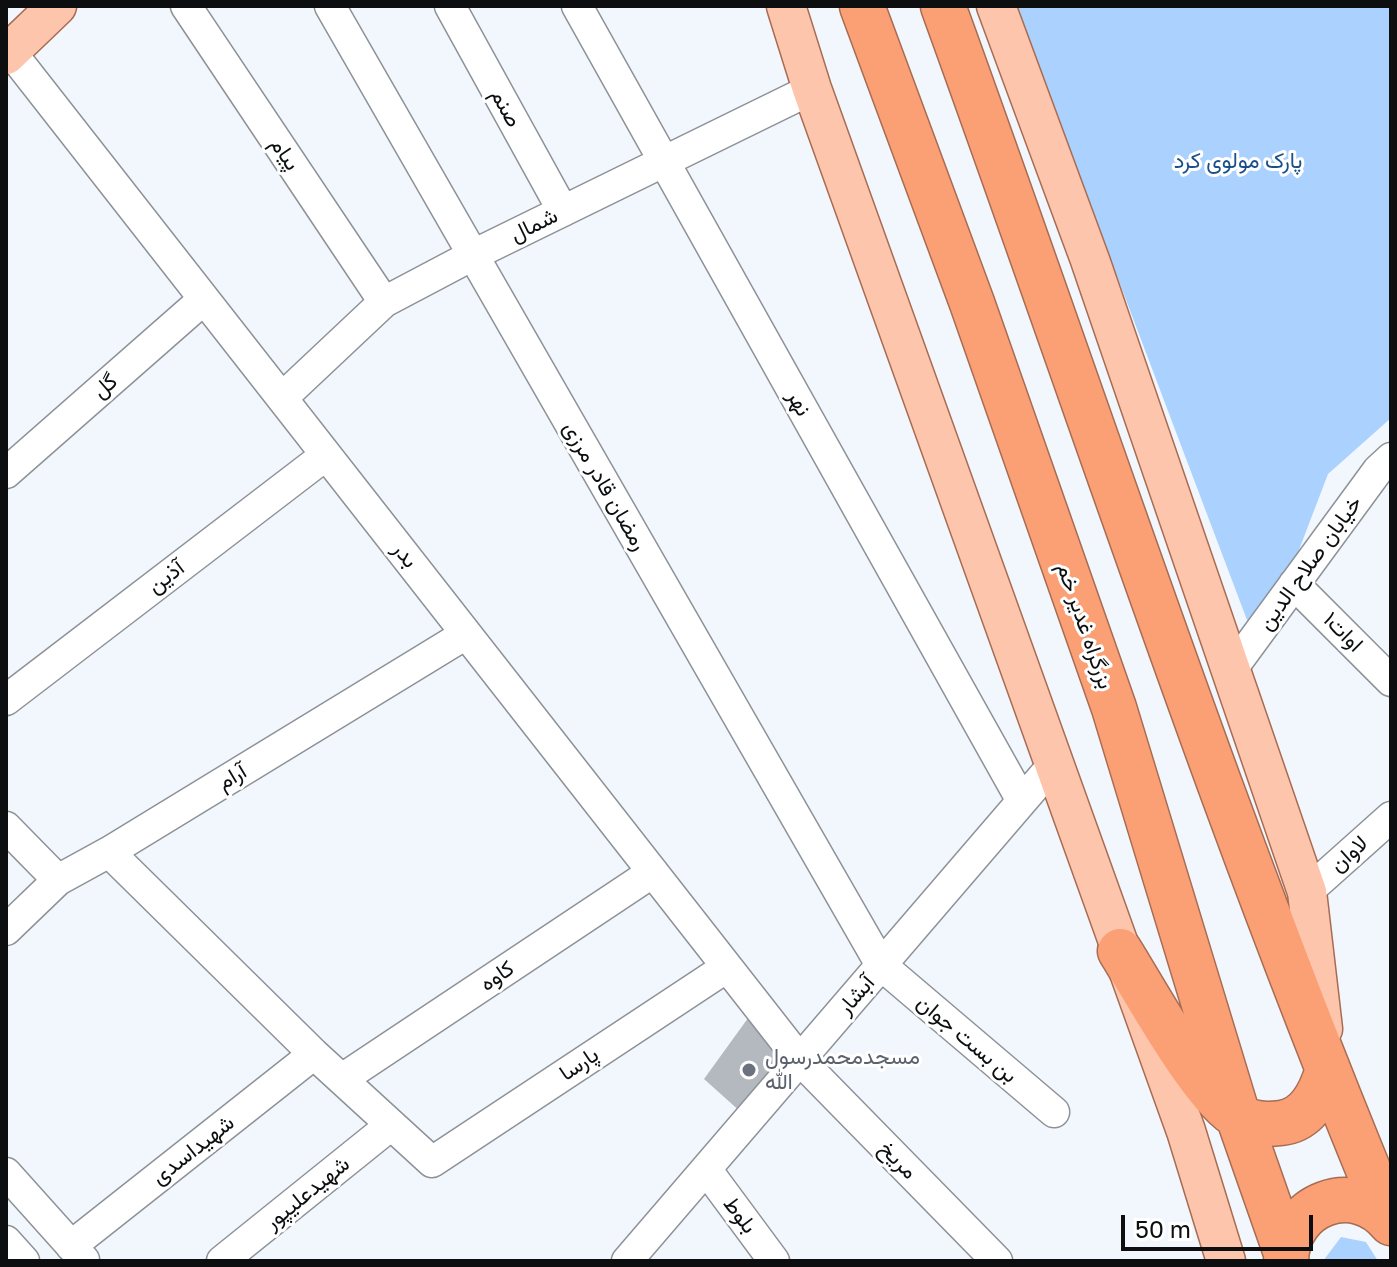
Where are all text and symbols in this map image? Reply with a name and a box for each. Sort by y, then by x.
street label: صنم [485,84,527,132]
street label: پیام [264,132,306,176]
park label: پارک مولوی کرد [1174,148,1302,174]
street label: شمال [506,202,562,248]
street label: گل [87,368,123,404]
street label: نهر [781,385,817,421]
street label: رمضان قادر مرزی [557,417,653,555]
street label: خیابان صلاح الدین [1252,491,1368,635]
street label: بدر [387,537,423,573]
street label: آذین [142,555,190,599]
street label: بزرگراه غدیر خم [1051,560,1119,692]
street label: اوات۱ [1318,607,1368,657]
street label: آرام [213,758,251,796]
street label: لاوان [1324,830,1374,878]
street label: کاوه [475,955,519,997]
street label: آبشار [832,970,880,1020]
street label: بن بست جوان [911,989,1023,1089]
street label: پارسا [554,1041,604,1087]
place label: مسجدمحمدرسول الله [765,1044,920,1096]
marker: مسجدمحمدرسول الله [740,1061,758,1079]
street label: شهیداسدی [146,1110,240,1190]
street label: مریخ [873,1135,923,1185]
street label: شهیدعلیپور [259,1151,355,1235]
street label: بلوط [718,1191,762,1239]
scale bar [1125,1199,1317,1249]
text: 50 m [1135,1214,1191,1243]

